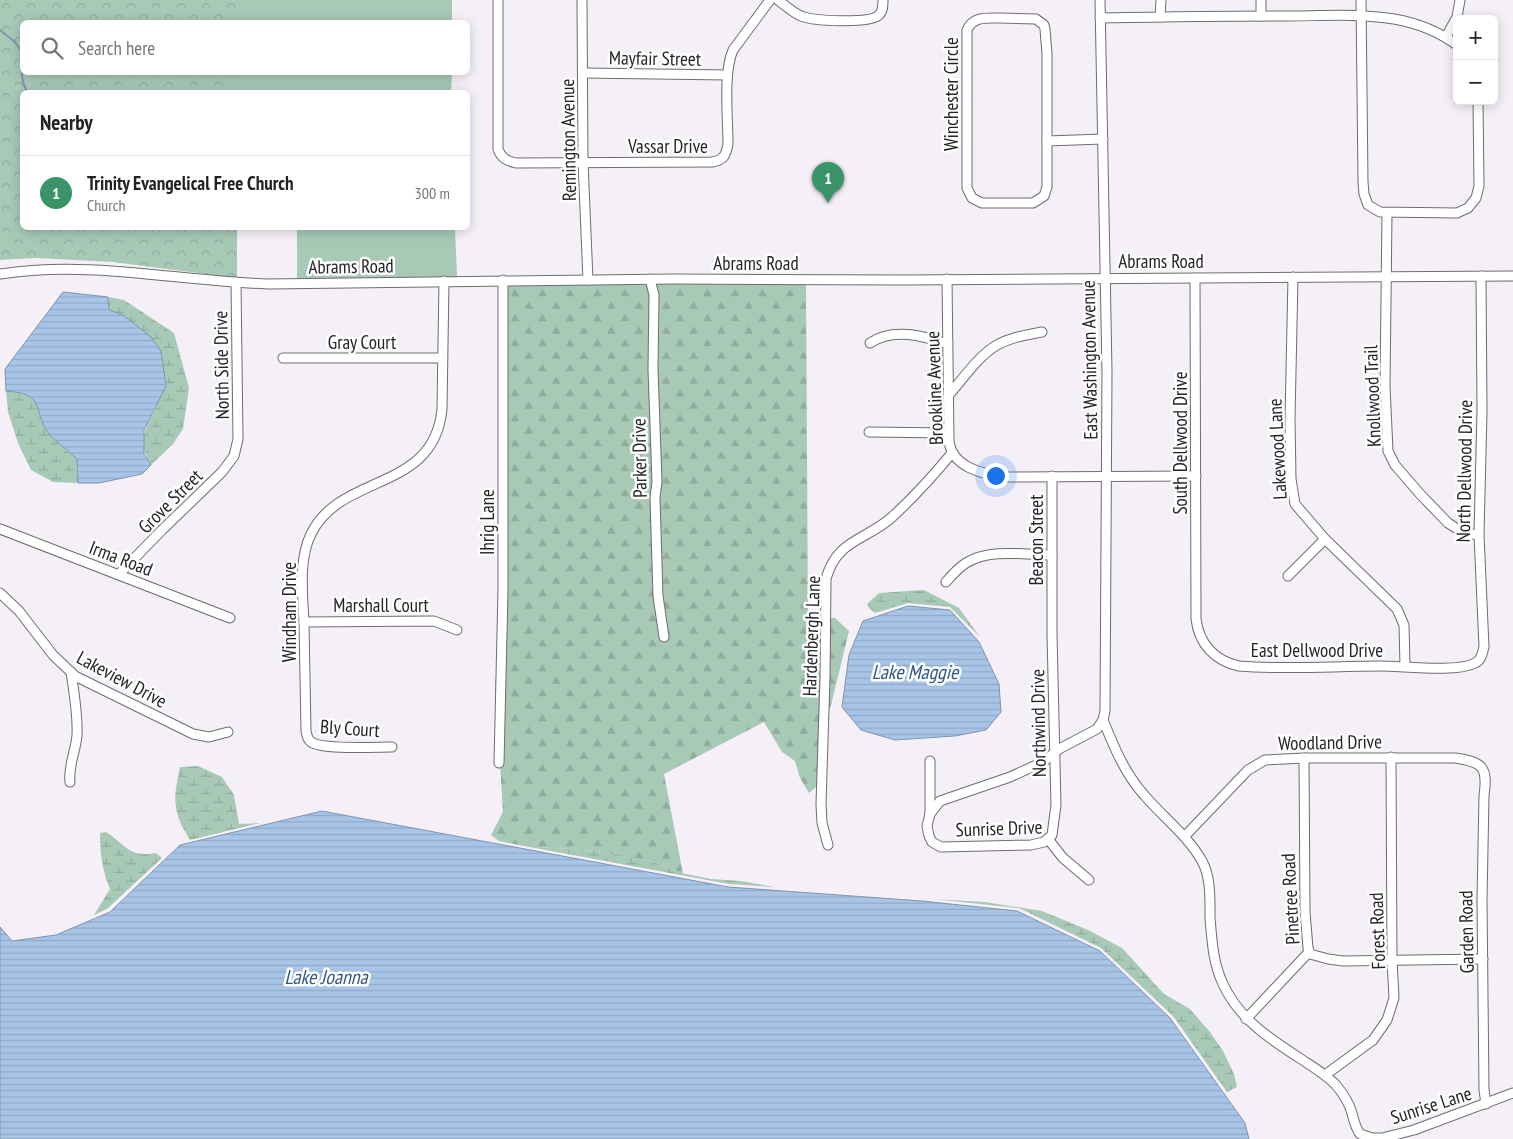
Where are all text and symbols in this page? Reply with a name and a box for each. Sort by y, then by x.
map controls [1453,15,1498,105]
button: + [1453,15,1498,60]
search box [20,20,470,75]
icon: search [38,34,66,62]
text: Search here [78,36,155,60]
street label: Winchester Circle [939,37,963,151]
street label: Mayfair Street [609,45,702,71]
button: − [1453,60,1498,105]
street label: Remington Avenue [555,78,581,201]
text: Nearby [40,109,93,136]
street label: Vassar Drive [627,134,708,158]
pin: 1 [812,162,844,203]
text: Trinity Evangelical Free Church [87,171,294,195]
text: 1 [52,183,60,203]
text: 300 m [415,183,450,203]
text: Church [87,195,125,215]
street label: Abrams Road [1118,249,1204,273]
street label: Abrams Road [713,251,799,275]
street label: Abrams Road [308,253,394,279]
street label: East Washington Avenue [1076,280,1102,440]
street label: North Side Drive [208,310,234,419]
street label: Gray Court [328,330,397,354]
street label: Brookline Avenue [920,330,948,446]
street label: Knollwood Trail [1358,344,1386,447]
street label: South Dellwood Drive [1168,371,1192,515]
street label: Lakewood Lane [1262,398,1292,500]
street label: North Dellwood Drive [1451,399,1477,543]
street label: Parker Drive [626,418,652,498]
street label: Grove Street [133,463,208,538]
your location [983,463,1009,489]
street label: Ihrig Lane [475,489,499,555]
street label: Beacon Street [1024,494,1048,585]
street label: Irma Road [86,535,156,581]
street label: Windham Drive [277,562,301,662]
street label: Hardenbergh Lane [797,575,825,697]
street label: Marshall Court [333,593,430,617]
street label: East Dellwood Drive [1251,638,1383,662]
street label: Lakeview Drive [73,645,171,713]
water label: Lake Maggie [872,659,960,685]
street label: Northwind Drive [1025,669,1051,777]
street label: Bly Court [319,714,381,742]
street label: Woodland Drive [1278,729,1382,755]
street label: Sunrise Drive [955,814,1043,842]
street label: Pinetree Road [1276,853,1304,945]
street label: Garden Road [1453,890,1479,974]
street label: Forest Road [1364,892,1390,970]
water label: Lake Joanna [284,964,369,990]
street label: Sunrise Lane [1387,1081,1475,1129]

